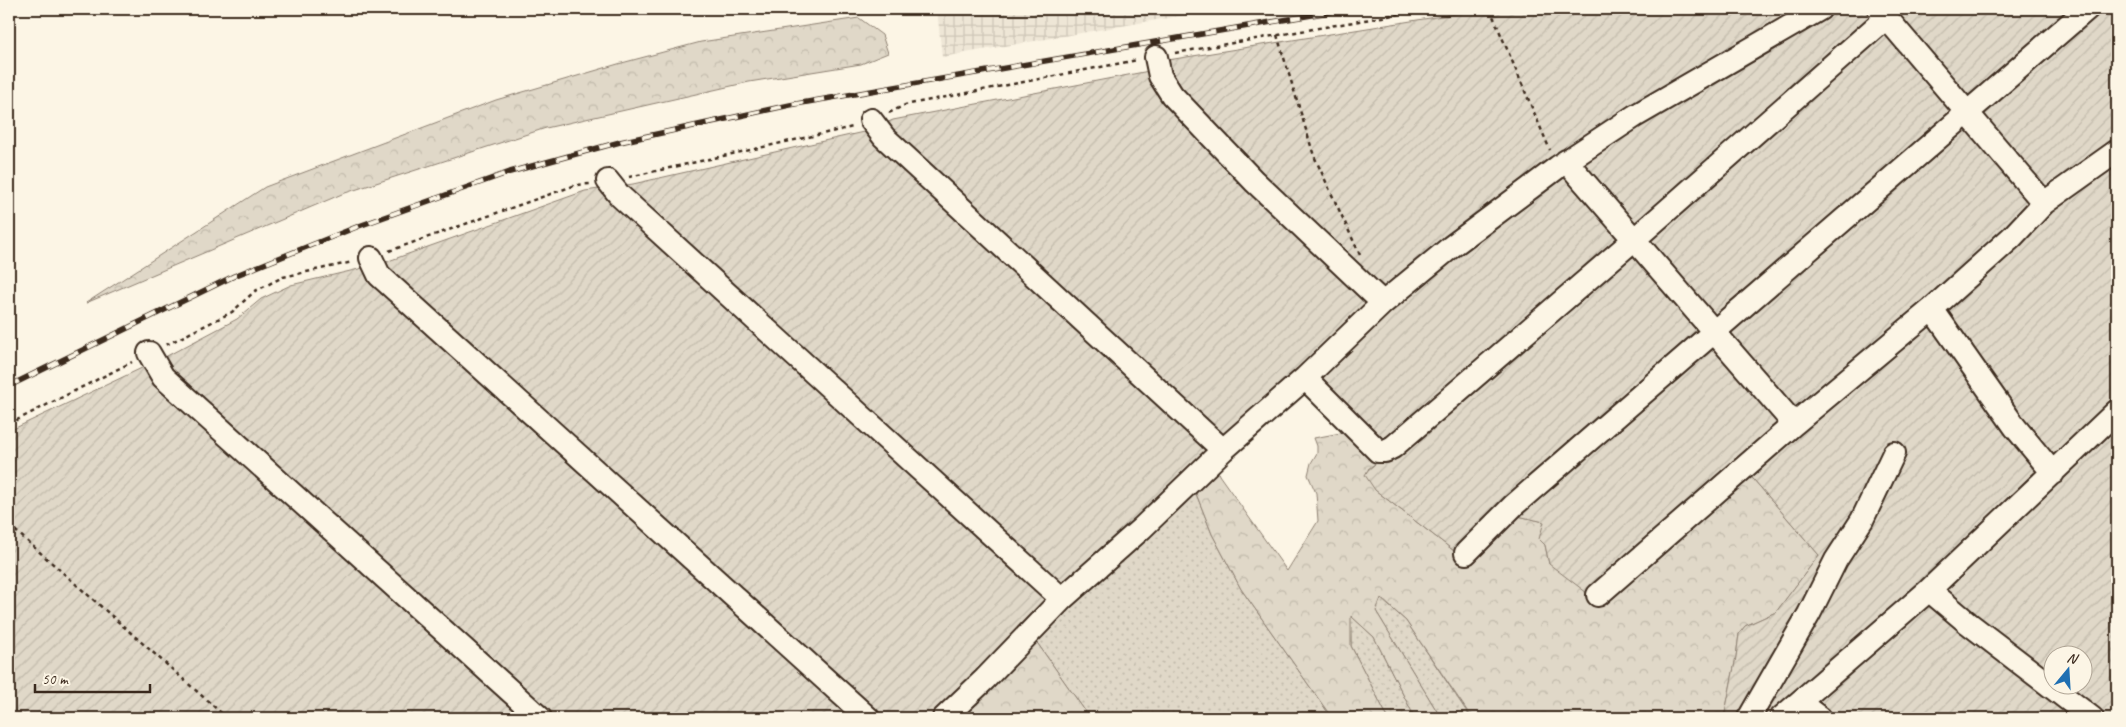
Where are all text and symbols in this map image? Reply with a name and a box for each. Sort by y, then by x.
north arrow [2044,644,2094,694]
text: N [2065,649,2081,668]
scale bar [35,662,150,694]
text: 50 m [42,670,69,689]

